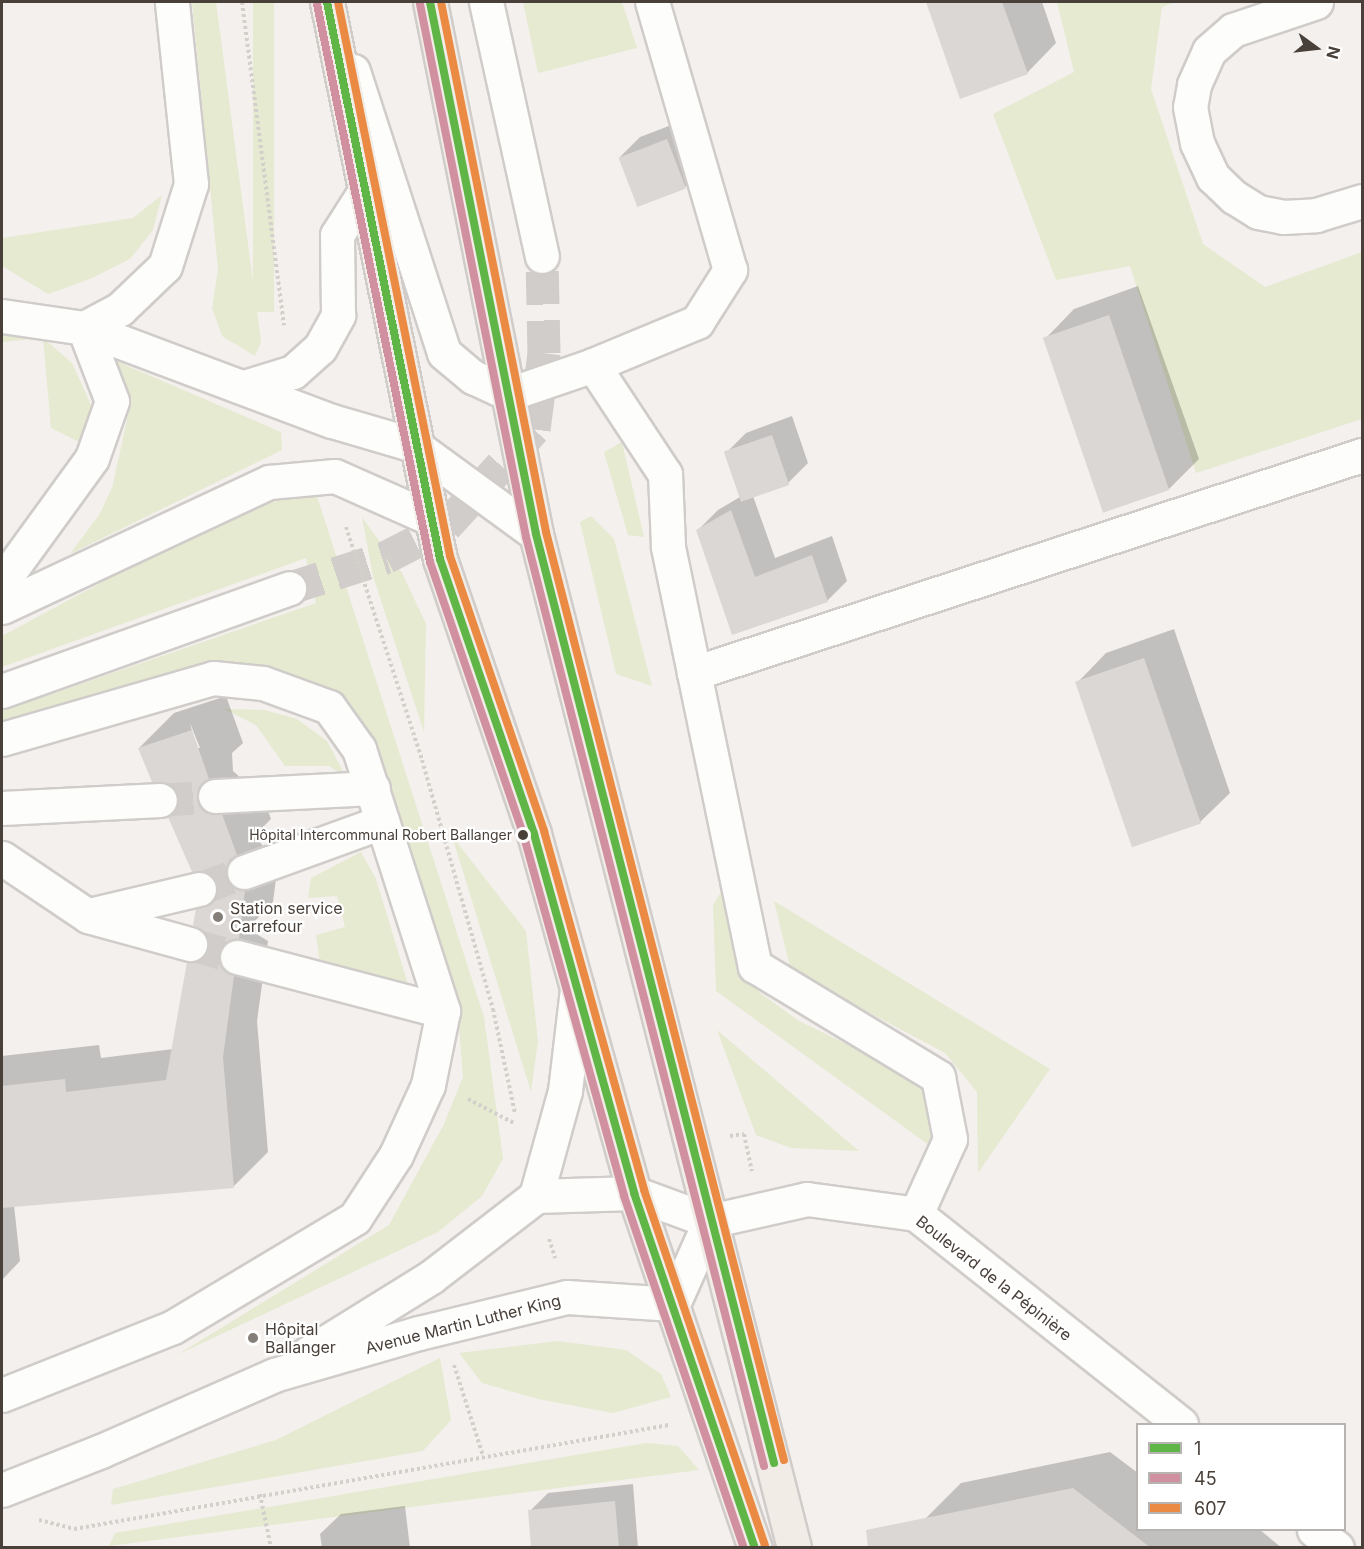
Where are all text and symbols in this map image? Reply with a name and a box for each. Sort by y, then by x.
north arrow [1286,18,1346,78]
text: N [1322,44,1345,61]
place label: Hôpital Intercommunal Robert Ballanger [249,827,512,843]
marker: Hôpital Intercommunal Robert Ballanger [517,829,529,841]
place label: Station service Carrefour [230,898,343,936]
marker: Station service Carrefour [211,910,225,924]
street label: Boulevard de la Pépinière [912,1211,1076,1345]
street label: Avenue Martin Luther King [363,1290,563,1358]
place label: Hôpital Ballanger [265,1319,336,1357]
marker: Hôpital Ballanger [246,1331,260,1345]
legend [1136,1423,1346,1531]
text: 1 [1194,1438,1201,1459]
text: 45 [1194,1468,1217,1489]
text: 607 [1194,1498,1226,1519]

